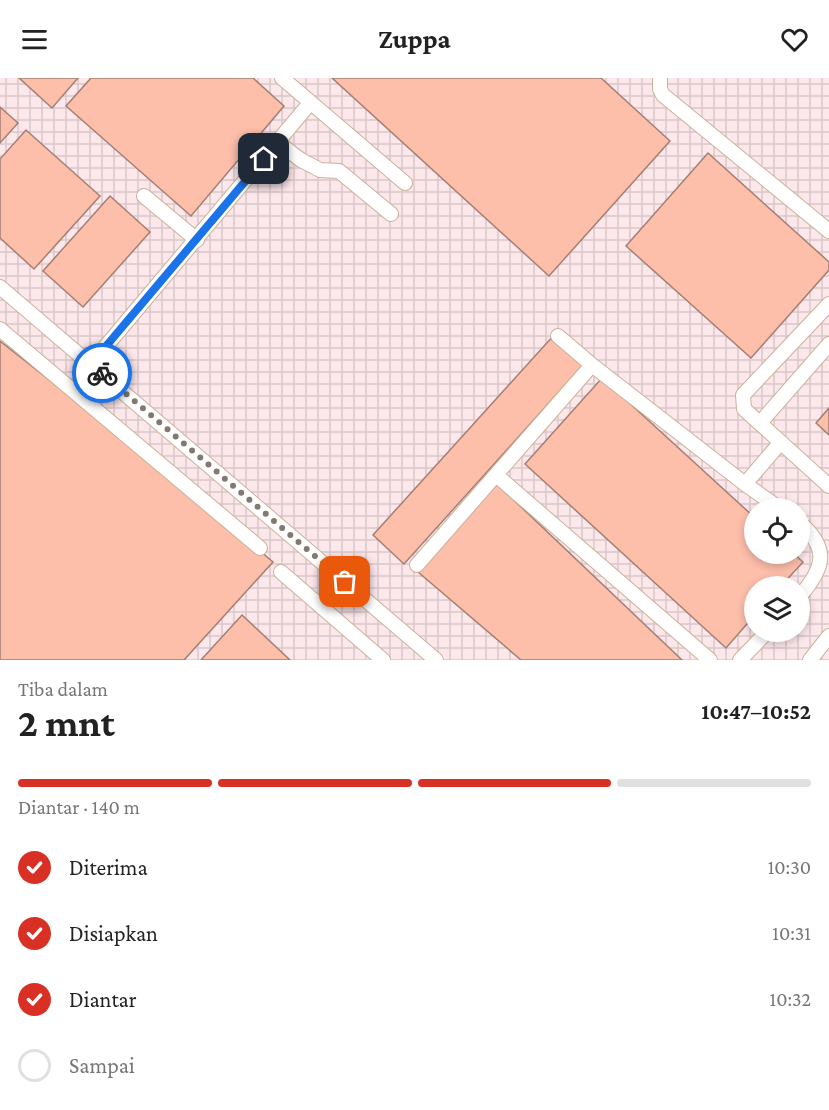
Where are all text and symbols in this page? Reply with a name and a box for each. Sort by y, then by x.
icon: menu [18,23,51,56]
icon: heart [778,23,811,56]
text: Zuppa [378,24,451,54]
pin [238,133,289,184]
icon: home [247,142,280,175]
courier [72,343,132,403]
icon: bike [86,357,119,390]
map controls [744,498,810,642]
button: locate [744,498,810,564]
pin [319,556,370,607]
icon: bag [328,565,361,598]
button: layers [744,576,810,642]
text: Tiba dalam [18,678,108,700]
text: 10:47–10:52 [701,699,811,724]
text: 2 mnt [18,701,115,744]
text: Diantar · 140 m [18,796,140,818]
icon: check [18,851,51,884]
text: Diterima [69,855,148,880]
text: 10:30 [768,856,811,878]
icon: check [18,917,51,950]
text: Disiapkan [69,921,158,946]
text: 10:31 [772,922,811,944]
icon: check [18,983,51,1016]
text: Diantar [69,987,137,1012]
text: 10:32 [770,988,811,1010]
text: Sampai [69,1053,135,1078]

